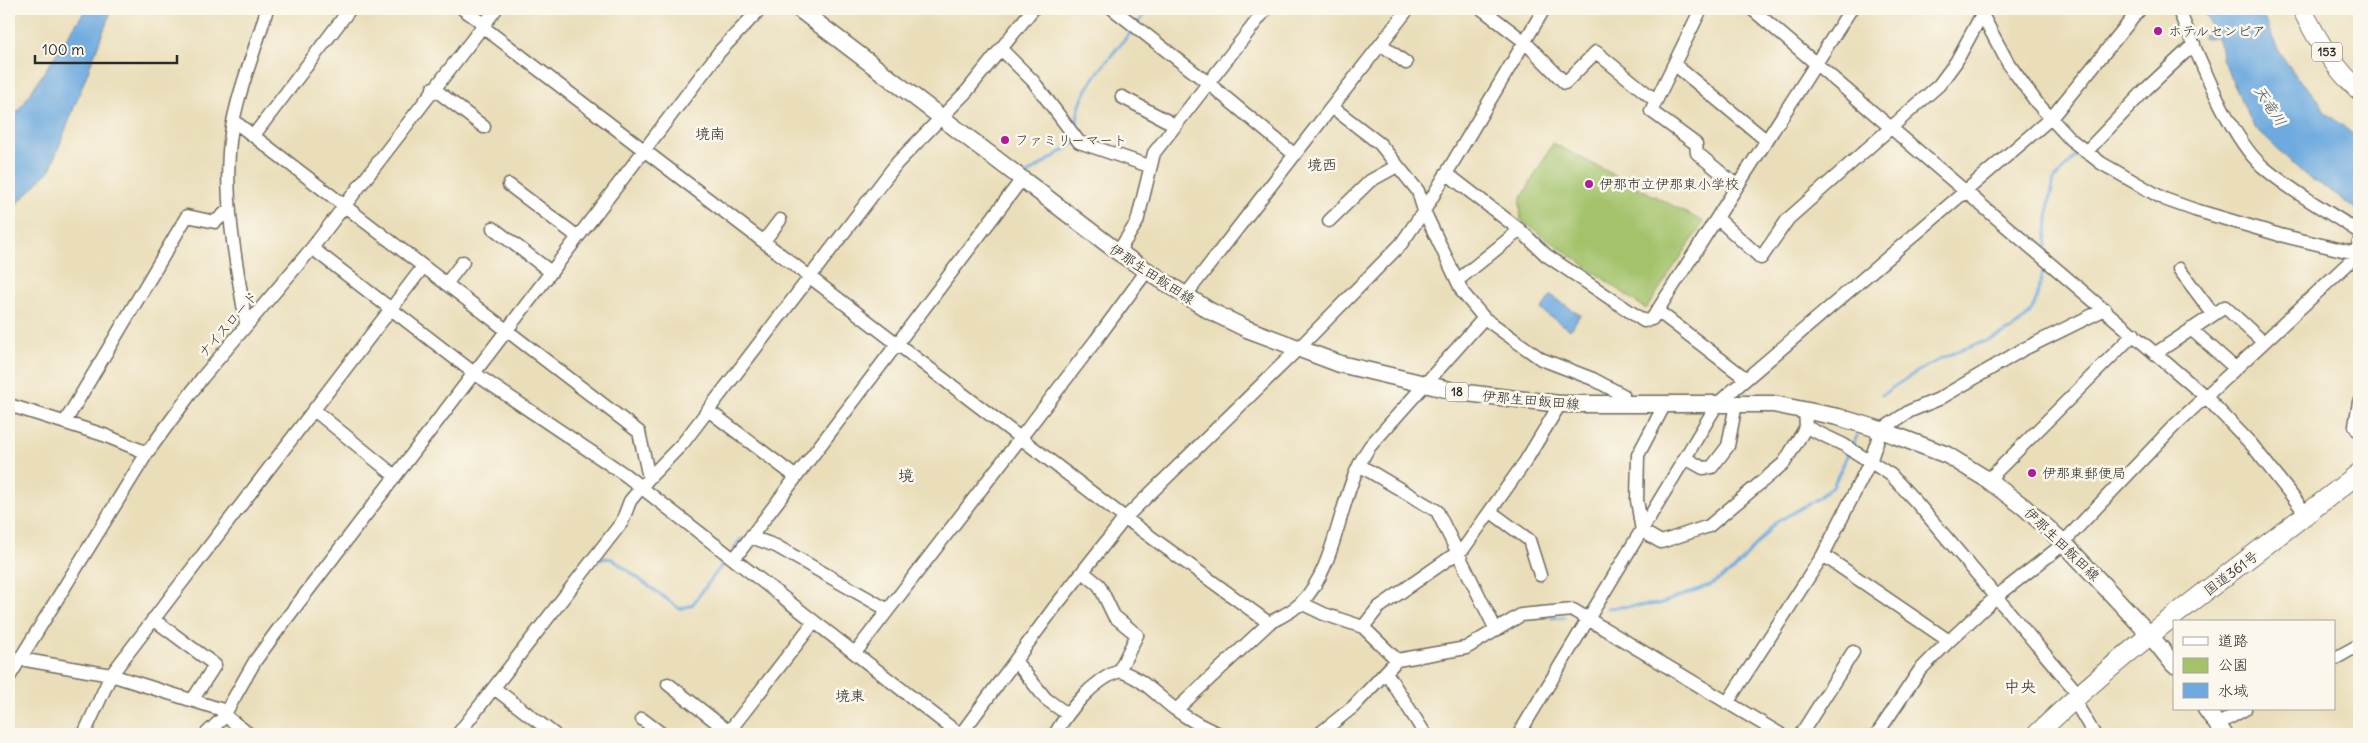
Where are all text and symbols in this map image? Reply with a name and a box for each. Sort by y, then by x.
place label: ホテルセンピア [2168,22,2265,40]
marker: ホテルセンピア [2152,25,2164,37]
scale bar [35,32,178,64]
text: 100 m [42,40,84,59]
road number: 153 [2312,42,2342,62]
water label: 天竜川 [2250,82,2291,130]
district label: 境南 [695,124,725,143]
place label: ファミリーマート [1015,131,1127,149]
marker: ファミリーマート [999,134,1011,146]
district label: 境西 [1307,155,1337,174]
place label: 伊那市立伊那東小学校 [1599,175,1739,193]
marker: 伊那市立伊那東小学校 [1583,178,1595,190]
street label: 伊那生田飯田線 [1106,240,1198,308]
street label: ナイスロード [194,287,262,361]
road number: 18 [1446,382,1468,402]
street label: 伊那生田飯田線 [1481,387,1581,413]
place label: 伊那東郵便局 [2042,464,2126,482]
district label: 境 [898,465,914,485]
marker: 伊那東郵便局 [2026,467,2038,479]
street label: 伊那生田飯田線 [2021,503,2103,585]
street label: 国道361号 [2200,547,2262,599]
legend [2173,620,2336,710]
text: 道路 [2218,631,2248,650]
text: 公園 [2218,655,2248,674]
district label: 中央 [2004,676,2036,696]
text: 水域 [2218,681,2248,700]
district label: 境東 [835,686,865,705]

